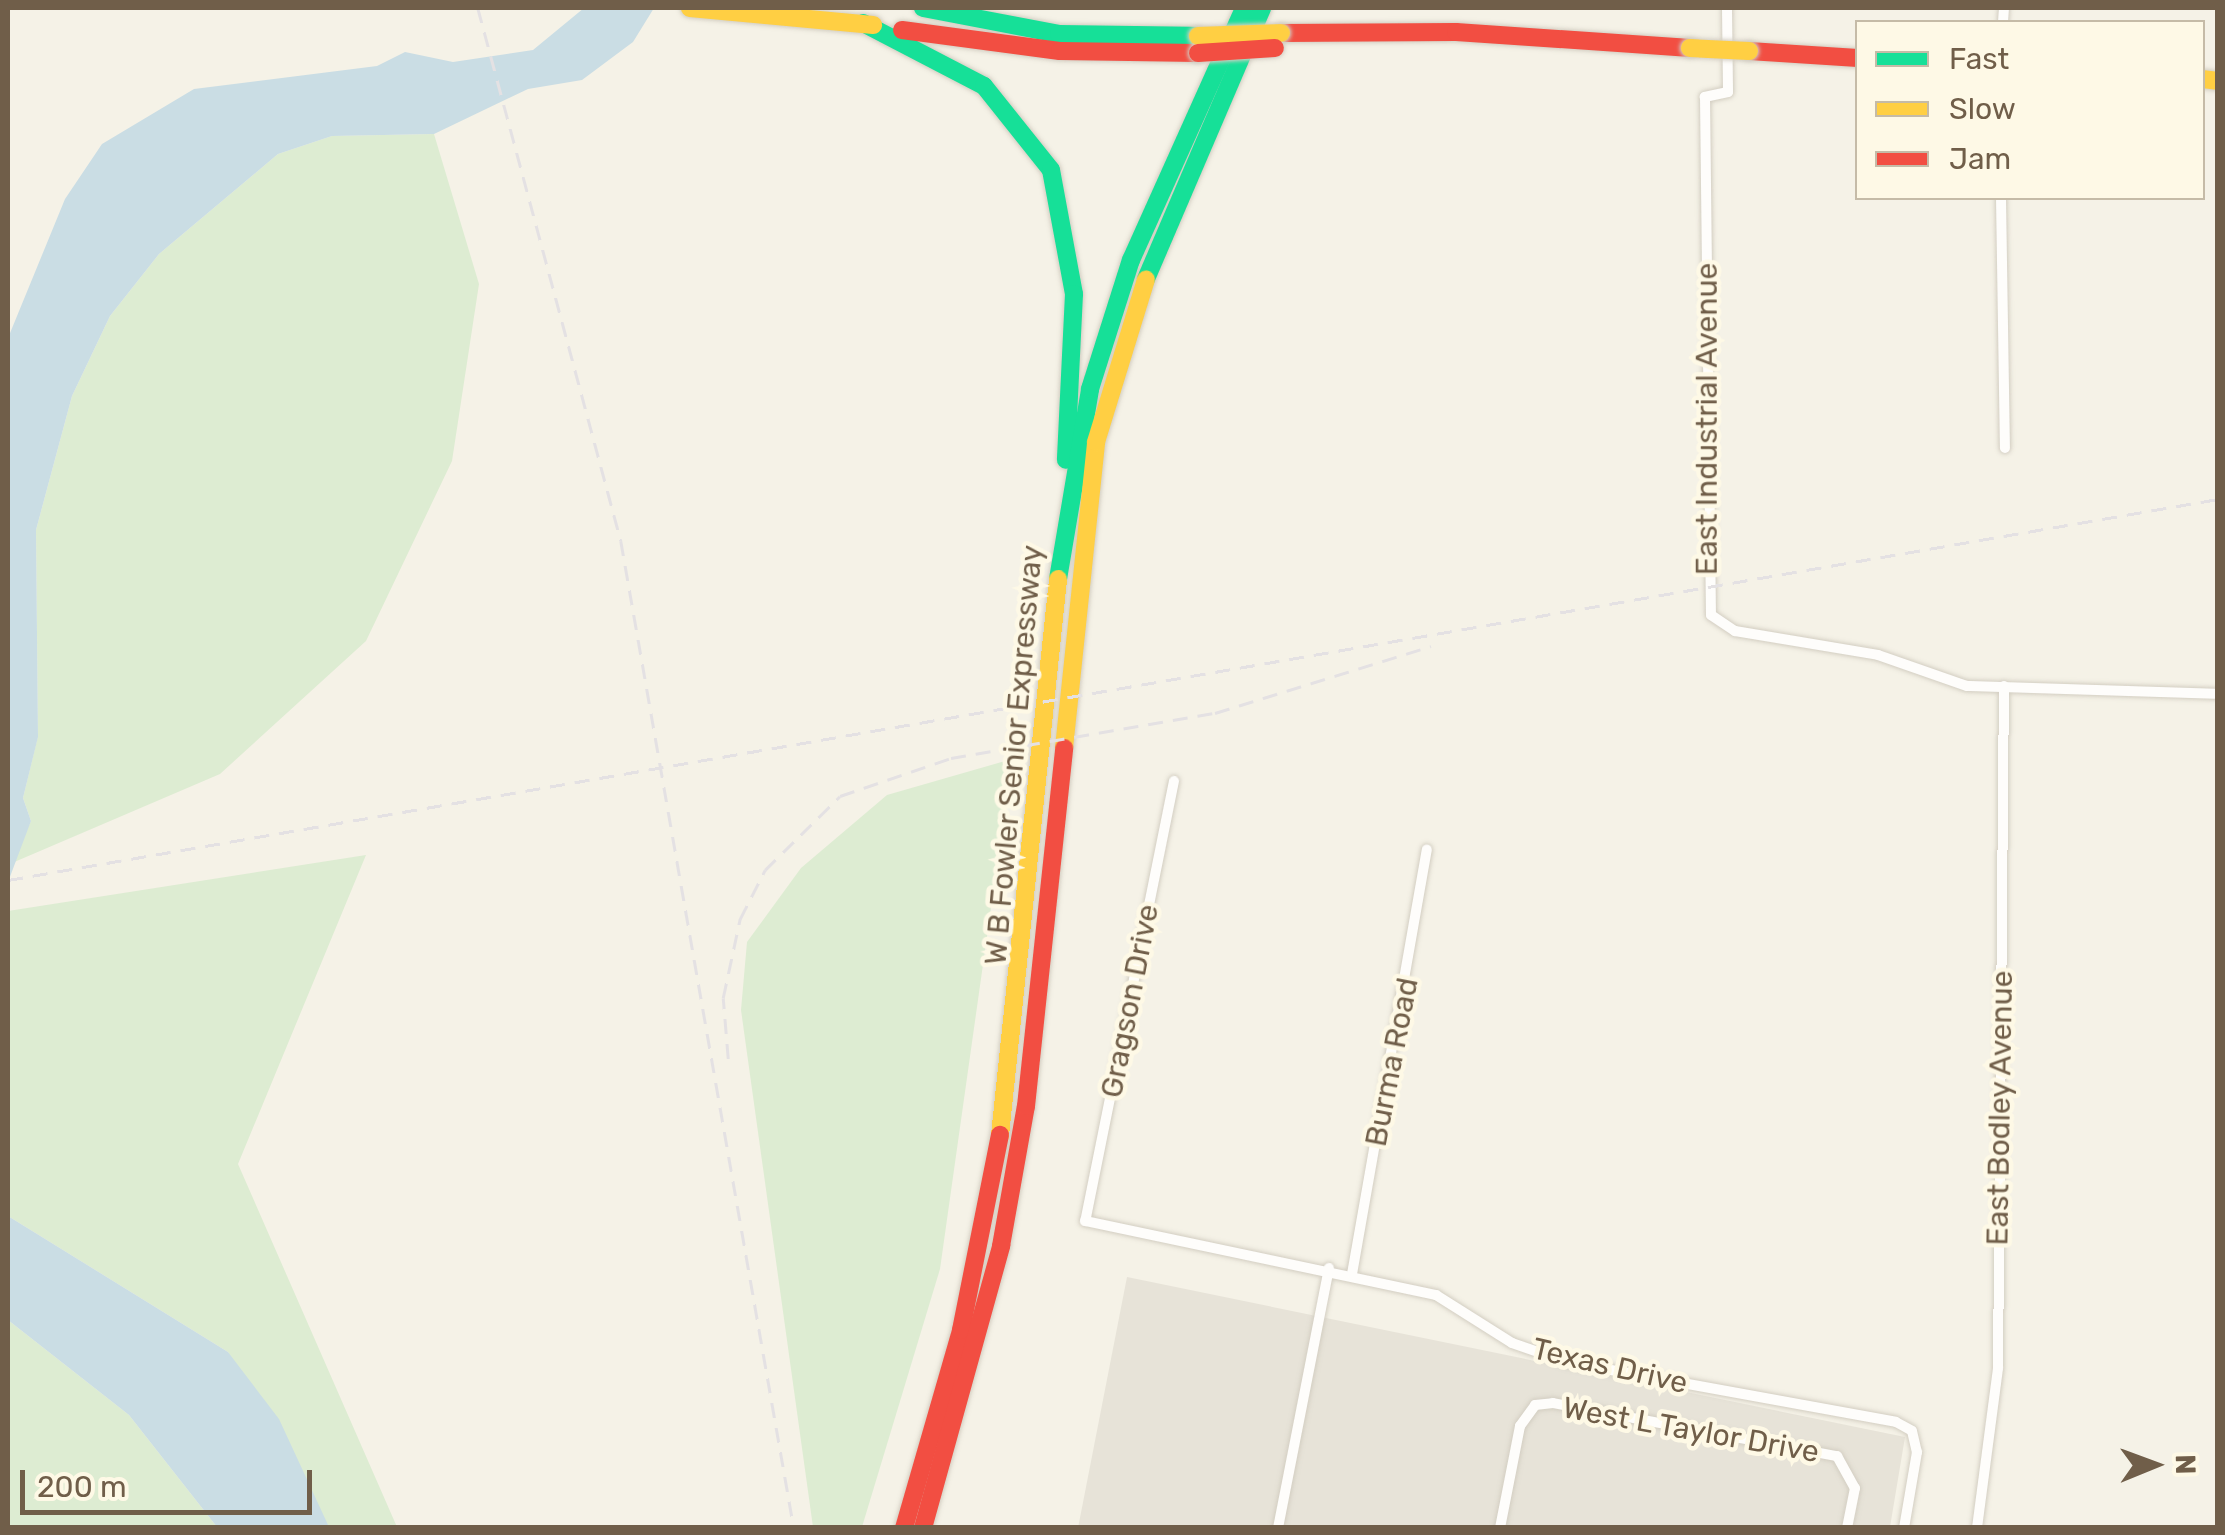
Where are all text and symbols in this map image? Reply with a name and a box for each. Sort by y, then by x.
legend [1855,20,2205,200]
text: Fast [1949,41,2009,77]
text: Slow [1949,91,2016,127]
text: Jam [1949,141,2011,177]
street label: East Industrial Avenue [1689,262,1725,576]
street label: W B Fowler Senior Expressway [978,543,1050,967]
street label: Gragson Drive [1094,901,1166,1101]
street label: East Bodley Avenue [1980,969,2020,1247]
street label: Burma Road [1358,975,1426,1149]
street label: Texas Drive [1529,1331,1691,1401]
street label: West L Taylor Drive [1559,1390,1823,1470]
north arrow [2105,1415,2205,1515]
scale bar [25,1450,318,1512]
text: N [2169,1454,2202,1475]
text: 200 m [37,1469,127,1505]

